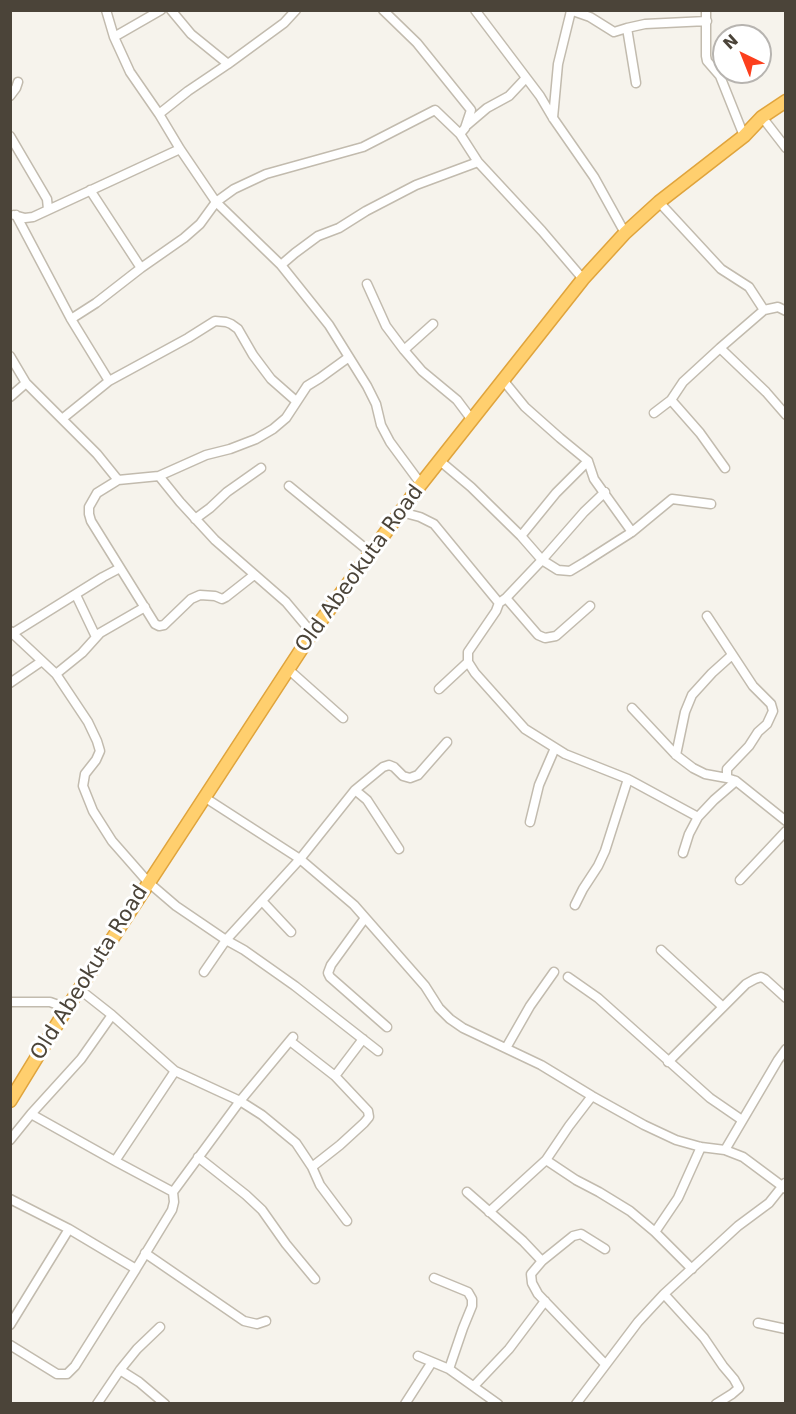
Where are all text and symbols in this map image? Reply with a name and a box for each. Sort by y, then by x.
north arrow [712,24,772,84]
text: N [719,30,742,53]
street label: Old Abeokuta Road [291,480,429,658]
street label: Old Abeokuta Road [26,881,154,1065]

